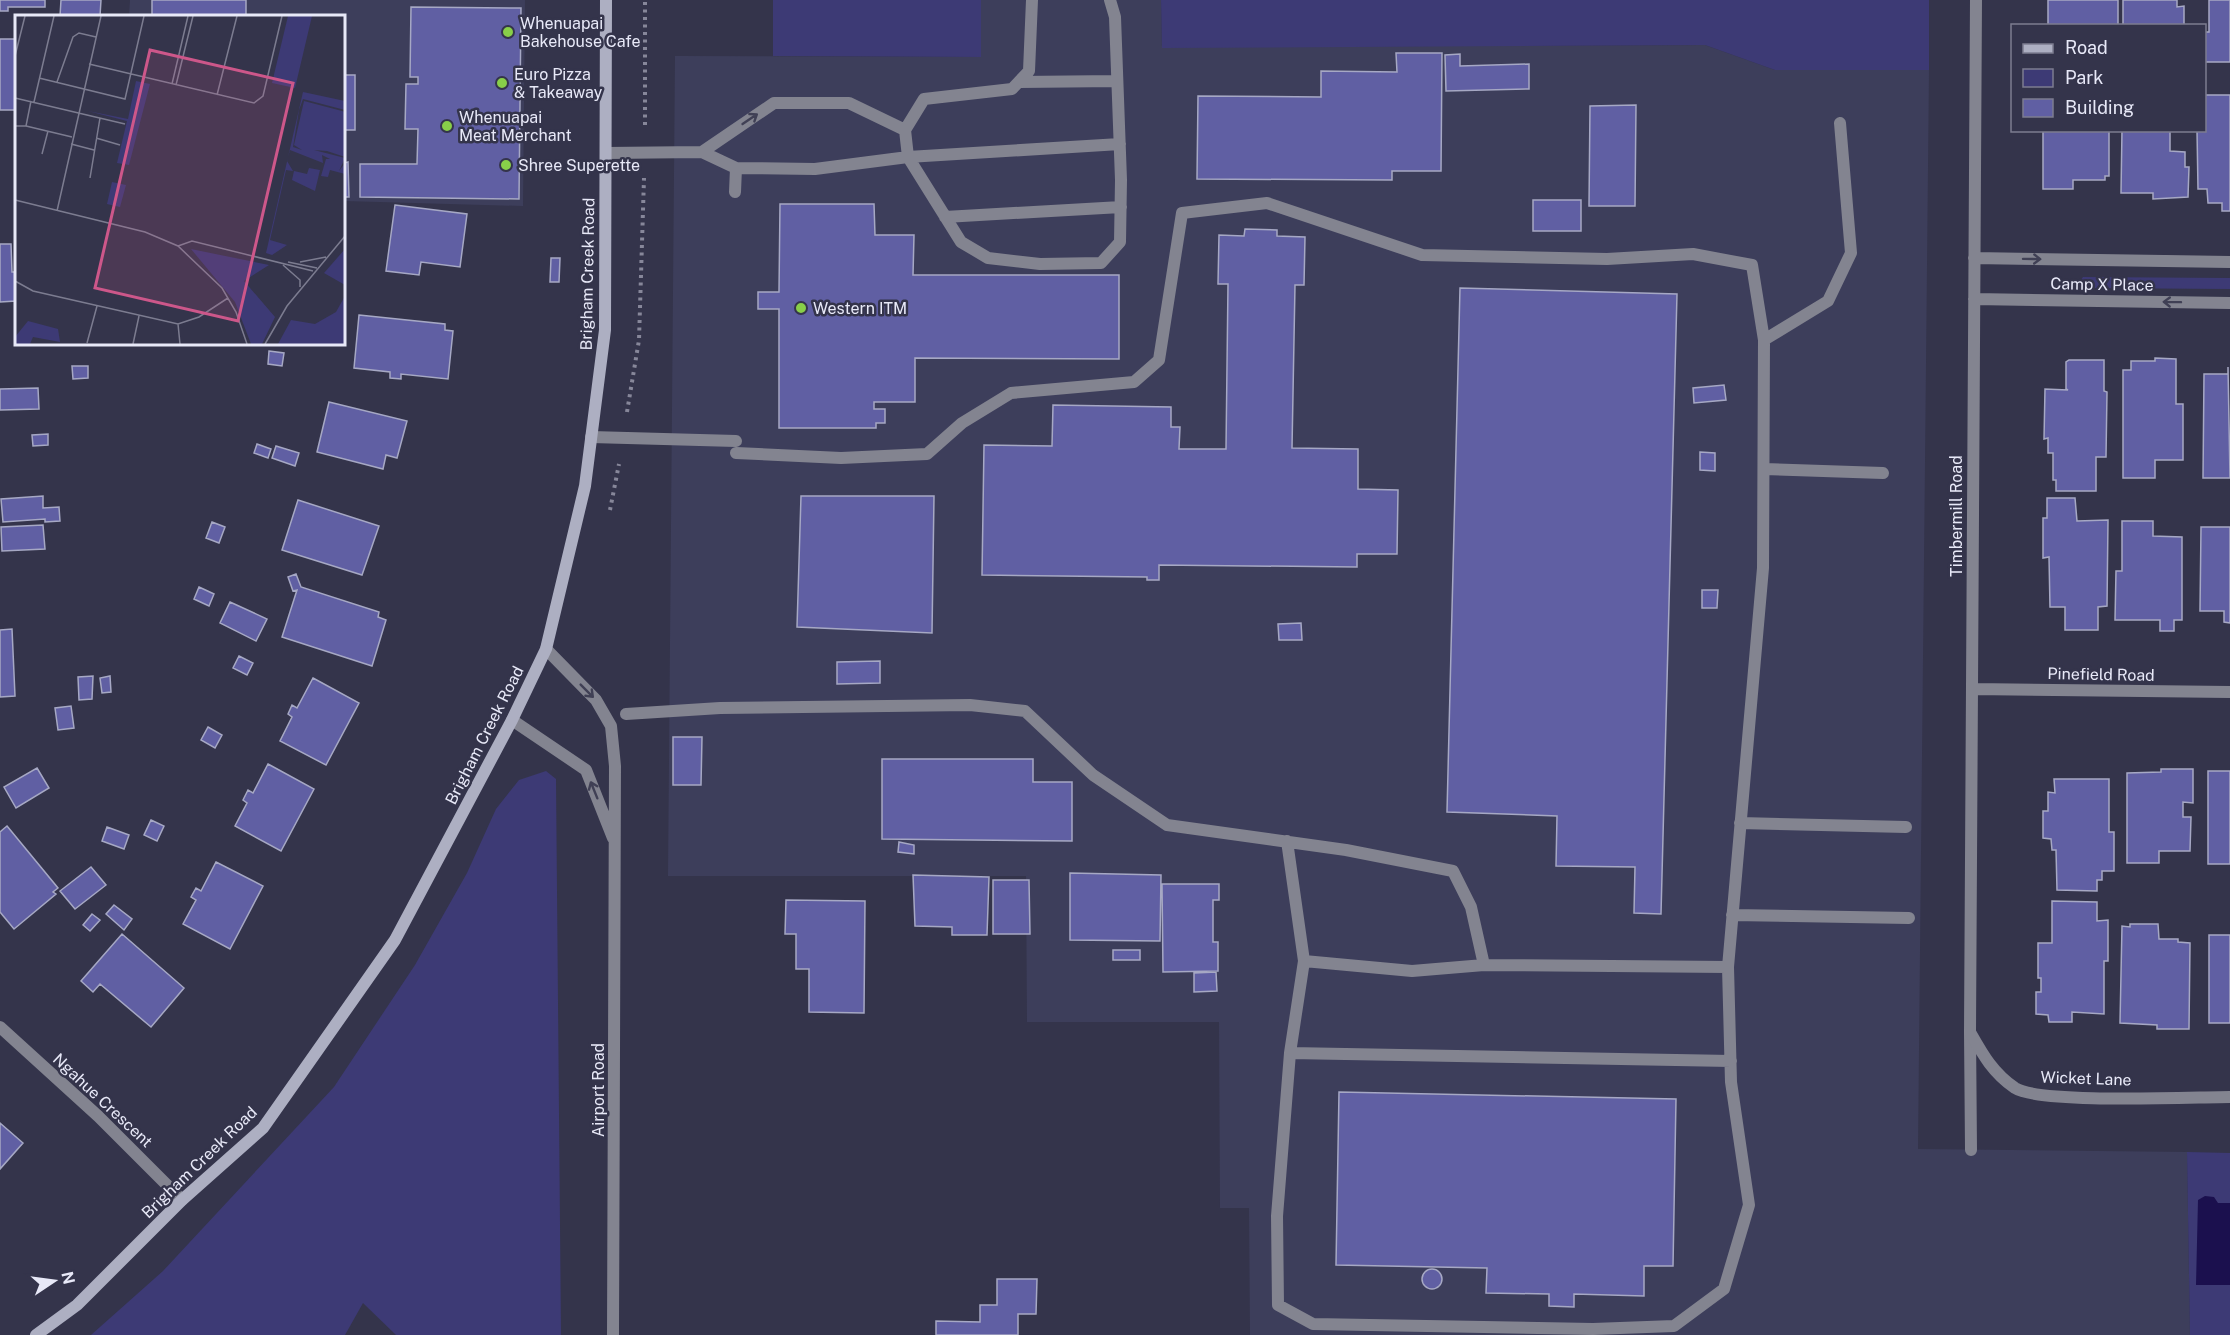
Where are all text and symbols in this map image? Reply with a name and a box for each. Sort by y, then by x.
place label: Whenuapai Bakehouse Cafe [520,14,641,51]
inset map [15,15,345,345]
legend [2011,24,2206,132]
marker: Whenuapai Bakehouse Cafe [501,25,515,39]
text: Road [2065,37,2108,58]
place label: Euro Pizza & Takeaway [514,65,603,102]
text: Park [2065,67,2103,88]
marker: Euro Pizza & Takeaway [495,76,509,90]
text: Building [2065,97,2134,118]
place label: Whenuapai Meat Merchant [459,108,572,145]
one-way arrow [741,113,758,125]
marker: Whenuapai Meat Merchant [440,119,454,133]
place label: Shree Superette [518,156,640,175]
marker: Shree Superette [499,158,513,172]
street label: Brigham Creek Road [577,198,598,351]
one-way arrow [2022,253,2042,265]
street label: Camp X Place [2050,274,2154,295]
one-way arrow [2162,296,2182,308]
place label: Western ITM [813,299,907,318]
marker: Western ITM [794,301,808,315]
street label: Timbermill Road [1947,455,1966,577]
street label: Brigham Creek Road [441,663,528,808]
street label: Pinefield Road [2047,664,2155,685]
one-way arrow [579,683,594,698]
one-way arrow [588,782,599,800]
street label: Airport Road [589,1043,608,1137]
street label: Ngahue Crescent [49,1049,156,1151]
street label: Wicket Lane [2040,1067,2132,1090]
street label: Brigham Creek Road [138,1102,261,1222]
north arrow [24,1251,84,1311]
text: N [57,1270,79,1286]

